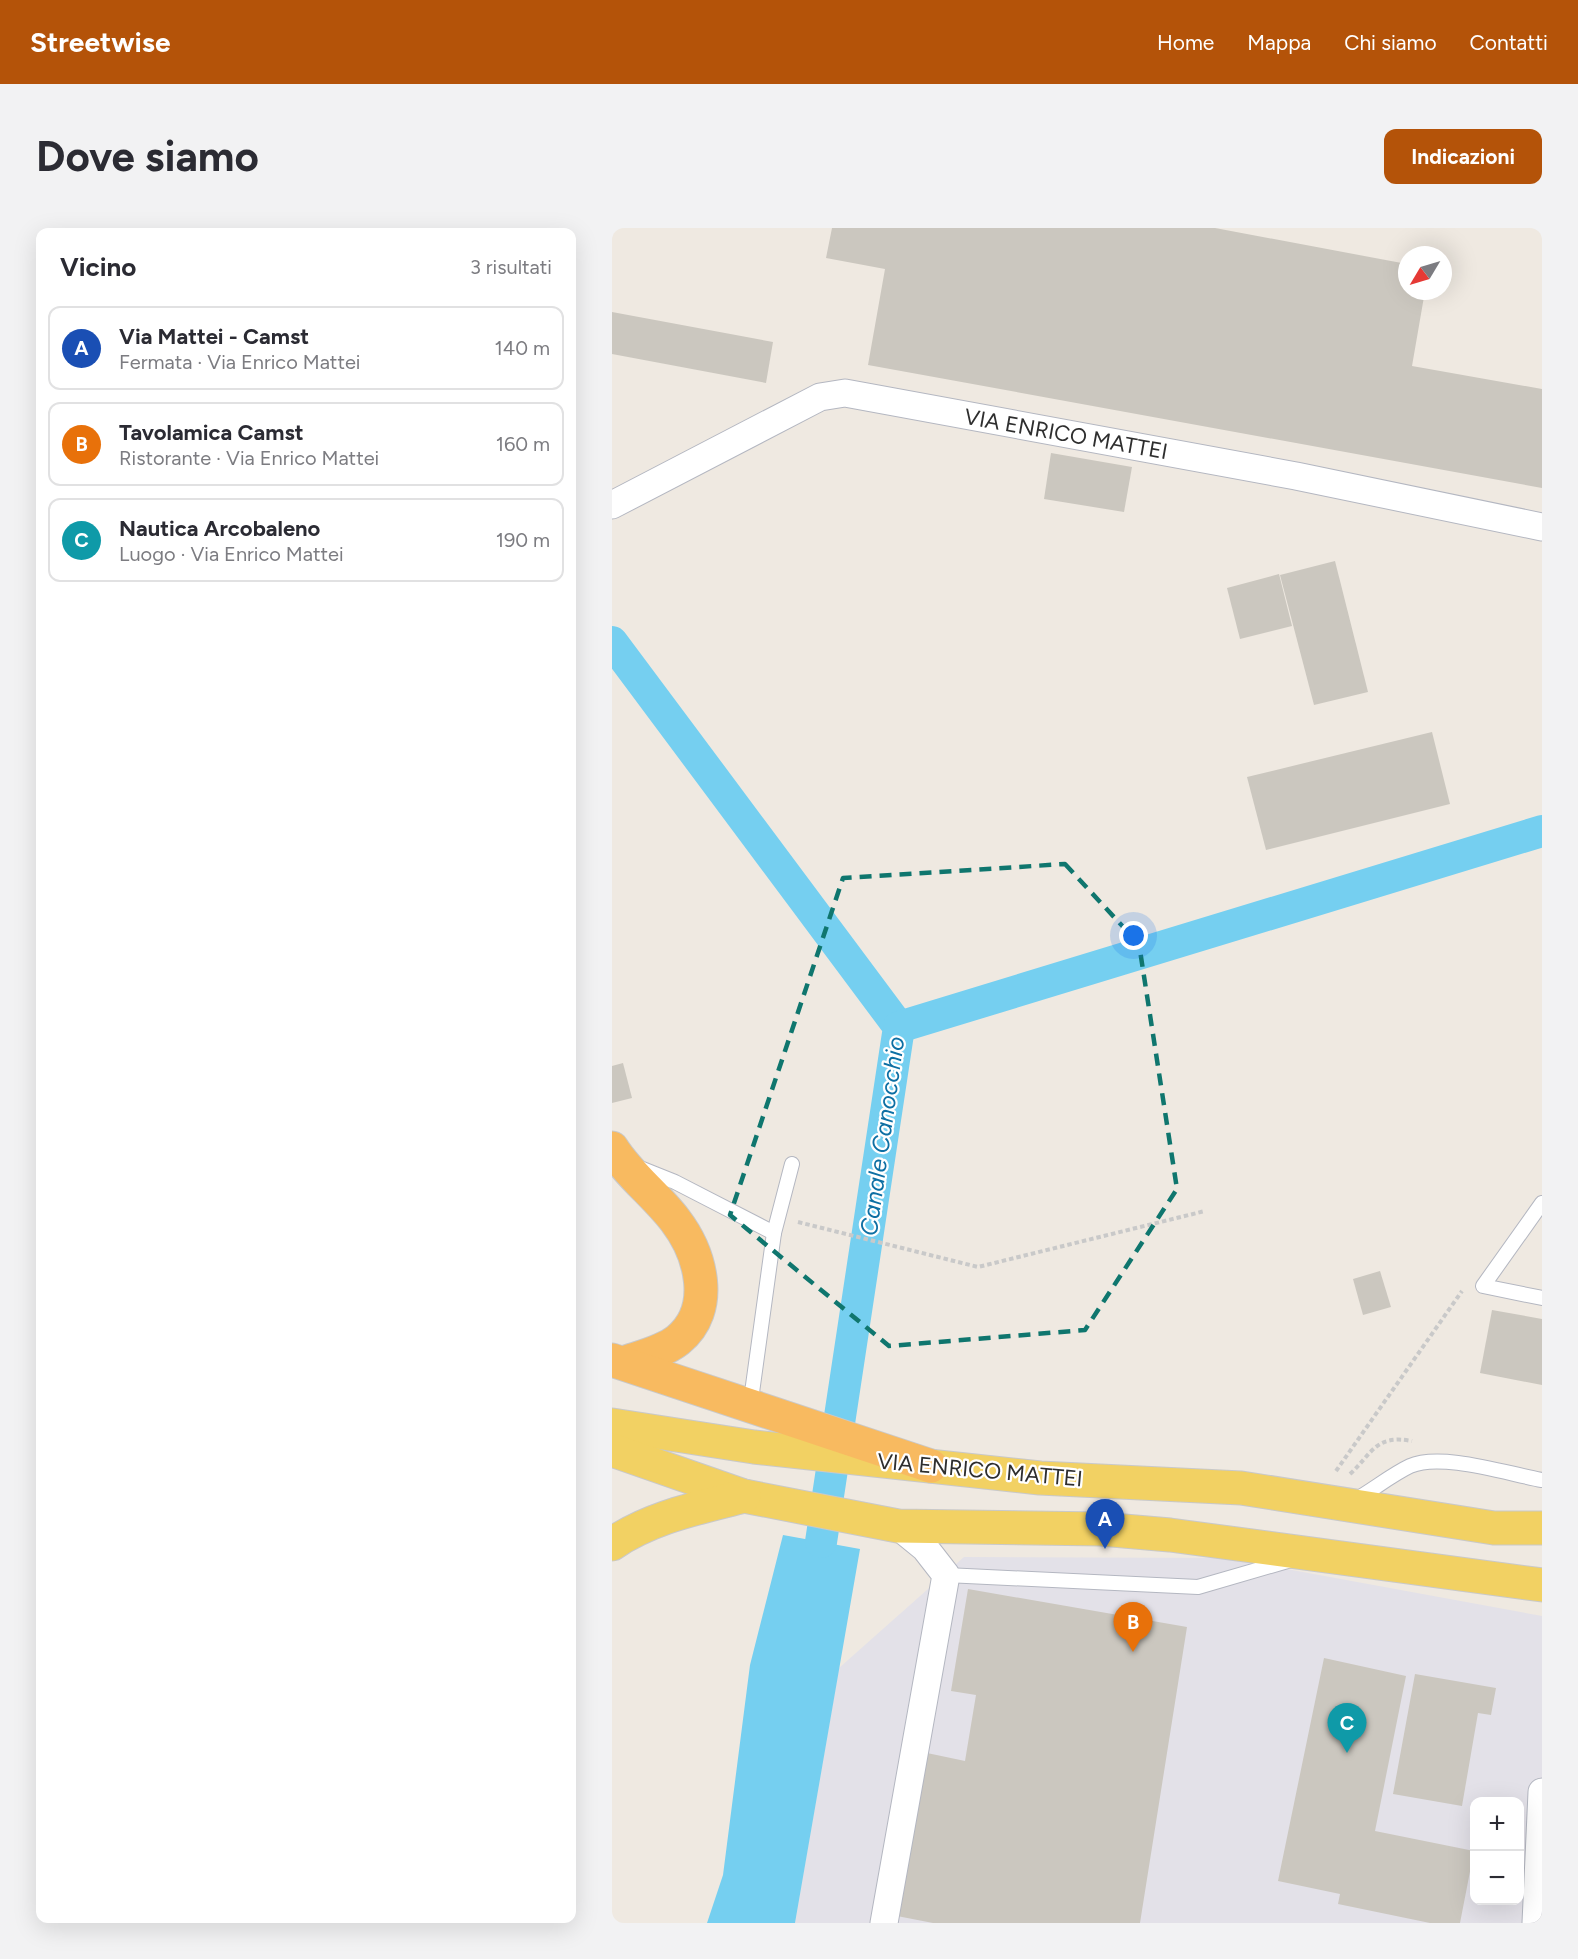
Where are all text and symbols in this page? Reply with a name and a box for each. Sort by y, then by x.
text: Streetwise [30,25,170,59]
text: Home [1157,30,1214,55]
text: Mappa [1247,30,1311,55]
text: Chi siamo [1344,30,1437,55]
text: Contatti [1470,30,1548,55]
button: Indicazioni [1384,129,1542,184]
text: Dove siamo [36,131,259,182]
north arrow [1398,246,1452,300]
text: Vicino [60,251,136,283]
text: 3 risultati [470,255,552,279]
text: Via Mattei - Camst [119,323,309,350]
text: A [74,336,89,360]
text: 140 m [495,336,550,360]
text: Fermata · Via Enrico Mattei [119,350,360,374]
street label: VIA ENRICO MATTEI [962,403,1170,465]
text: Tavolamica Camst [119,419,304,446]
text: B [75,432,88,456]
text: 160 m [496,432,550,456]
text: Ristorante · Via Enrico Mattei [119,446,379,470]
text: Nautica Arcobaleno [119,515,320,542]
text: C [74,528,89,552]
text: 190 m [496,528,550,552]
text: Luogo · Via Enrico Mattei [119,542,344,566]
your location [1119,921,1148,950]
water label: Canale Canocchio [854,1034,910,1238]
street label: VIA ENRICO MATTEI [876,1448,1084,1492]
pin: A [1086,1500,1124,1549]
pin: B [1114,1602,1152,1652]
pin: C [1328,1704,1366,1753]
map controls [1470,1797,1524,1905]
button: + [1470,1797,1524,1851]
button: − [1470,1851,1524,1905]

